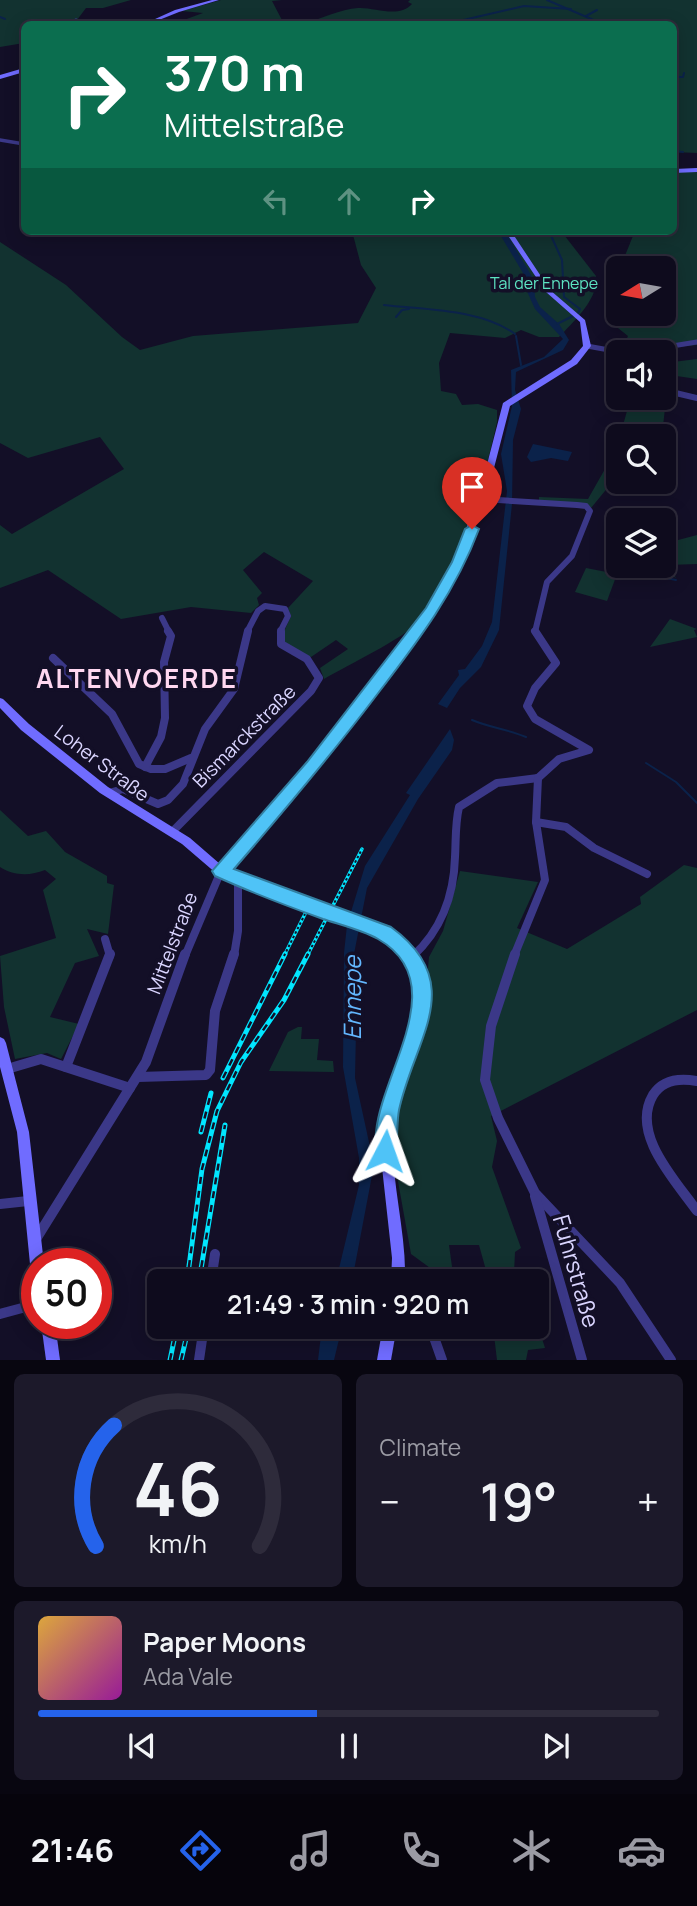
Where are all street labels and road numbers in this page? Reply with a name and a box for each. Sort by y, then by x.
street label: Bismarckstraße [187,679,301,793]
street label: Loher Straße [49,719,155,807]
street label: Mittelstraße [141,888,203,998]
street label: Fuhrstraße [546,1211,608,1331]

